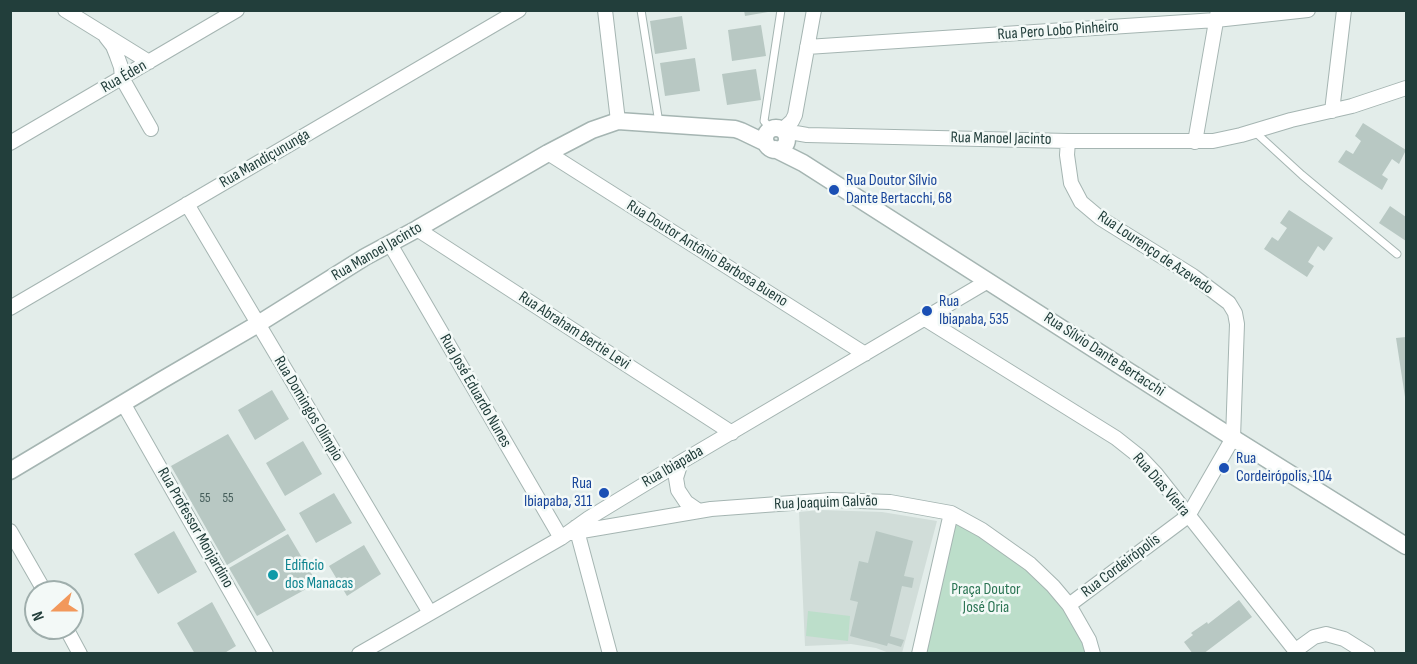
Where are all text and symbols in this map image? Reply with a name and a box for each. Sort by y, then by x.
street label: Rua Pero Lobo Pinheiro [997,17,1119,45]
street label: Rua Éden [98,56,150,98]
street label: Rua Mandiçununga [217,125,313,193]
street label: Rua Manoel Jacinto [950,129,1052,149]
place label: Rua Doutor Sílvio Dante Bertacchi, 68 [846,171,952,209]
marker: Rua Doutor Sílvio Dante Bertacchi, 68 [827,183,841,197]
street label: Rua Doutor Antônio Barbosa Bueno [623,196,791,312]
street label: Rua Lourenço de Azevedo [1094,207,1216,299]
street label: Rua Manoel Jacinto [328,218,426,286]
street label: Rua Abraham Bertie Levi [515,288,633,374]
place label: Rua Ibiapaba, 535 [939,292,1009,330]
marker: Rua Ibiapaba, 535 [920,304,934,318]
street label: Rua Sílvio Dante Bertacchi [1040,309,1168,401]
street label: Rua José Eduardo Nunes [435,331,515,451]
street label: Rua Domingos Olímpio [269,353,347,465]
street label: Rua Ibiapaba [639,442,707,492]
street label: Rua Dias Vieira [1128,449,1194,521]
place label: Rua Cordeirópolis, 104 [1236,449,1332,487]
marker: Rua Cordeirópolis, 104 [1217,461,1231,475]
street label: Rua Professor Monjardino [153,464,237,592]
place label: Rua Ibiapaba, 311 [524,474,592,512]
marker: Rua Ibiapaba, 311 [597,486,611,500]
house number: 55 [199,490,211,506]
house number: 55 [222,490,234,506]
street label: Rua Joaquim Galvão [774,492,878,514]
street label: Rua Cordeirópolis [1078,530,1164,602]
place label: Edificio dos Manacas [285,556,353,594]
marker: Edificio dos Manacas [266,568,280,582]
north arrow [24,580,84,640]
park label: Praça Doutor José Oria [951,580,1021,618]
text: N [28,609,49,623]

